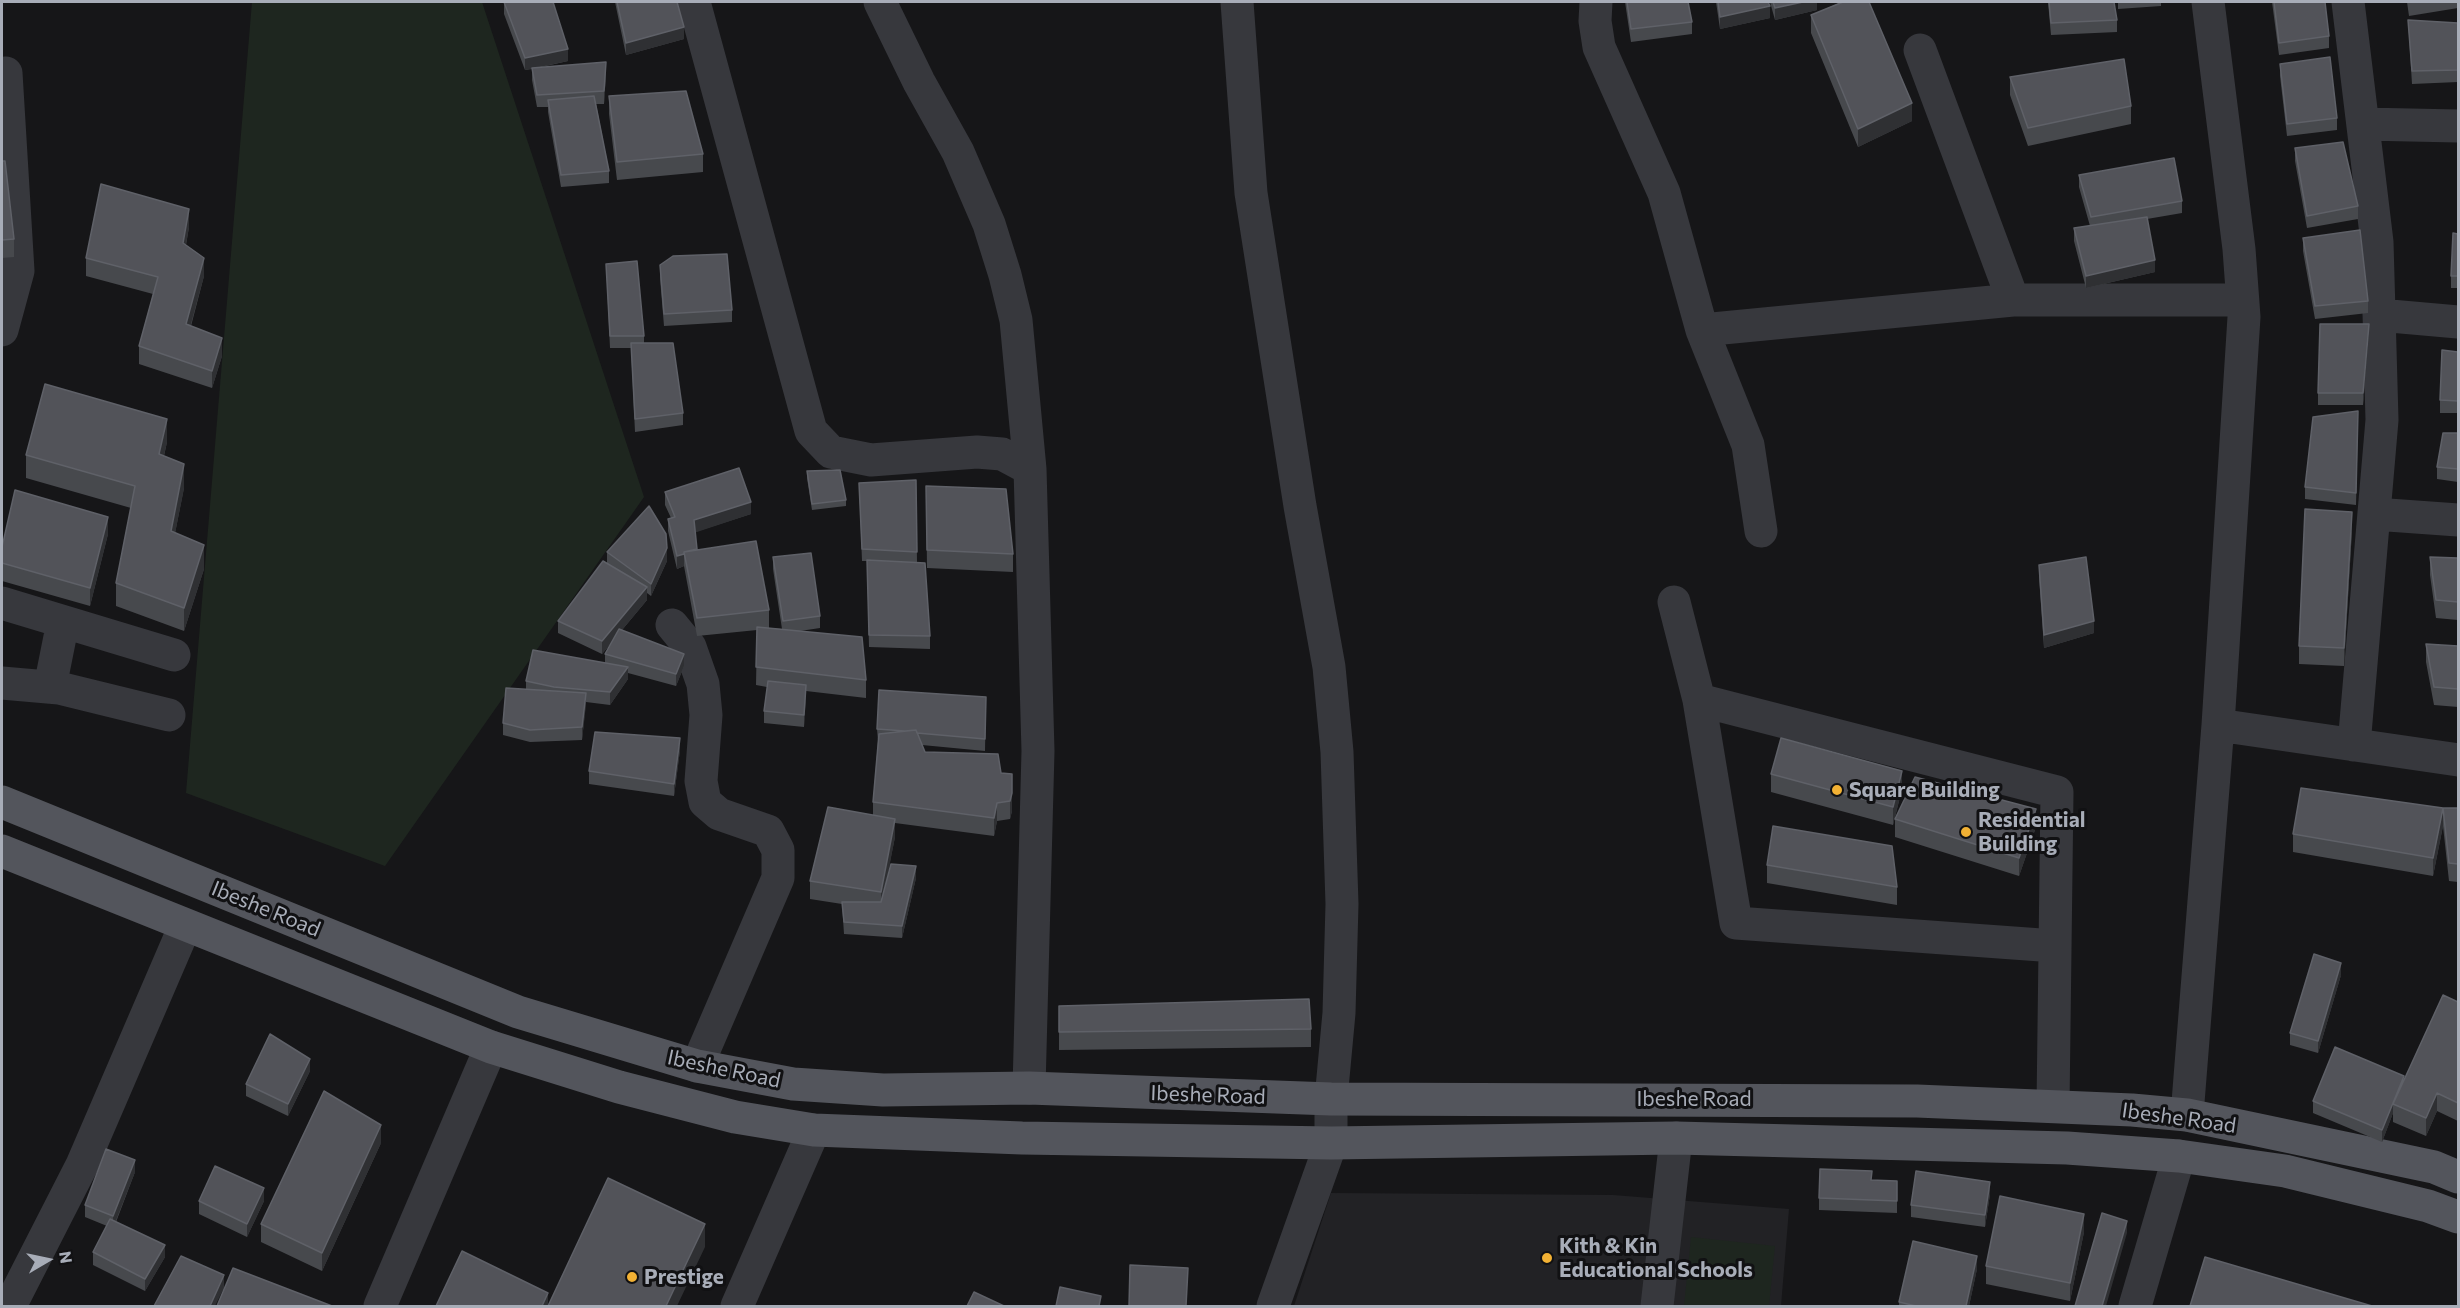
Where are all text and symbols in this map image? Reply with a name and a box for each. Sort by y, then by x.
place label: Square Building [1849,777,2000,803]
marker: Square Building [1830,783,1844,797]
place label: Residential Building [1978,807,2085,857]
marker: Residential Building [1959,825,1973,839]
street label: Ibeshe Road [208,876,324,942]
street label: Ibeshe Road [665,1045,783,1093]
street label: Ibeshe Road [1150,1080,1266,1110]
street label: Ibeshe Road [1636,1086,1752,1112]
street label: Ibeshe Road [2120,1098,2238,1138]
north arrow [18,1230,78,1290]
place label: Kith & Kin Educational Schools [1559,1233,1753,1283]
text: N [56,1250,77,1265]
marker: Kith & Kin Educational Schools [1540,1251,1554,1265]
place label: Prestige [644,1264,724,1290]
marker: Prestige [625,1270,639,1284]

